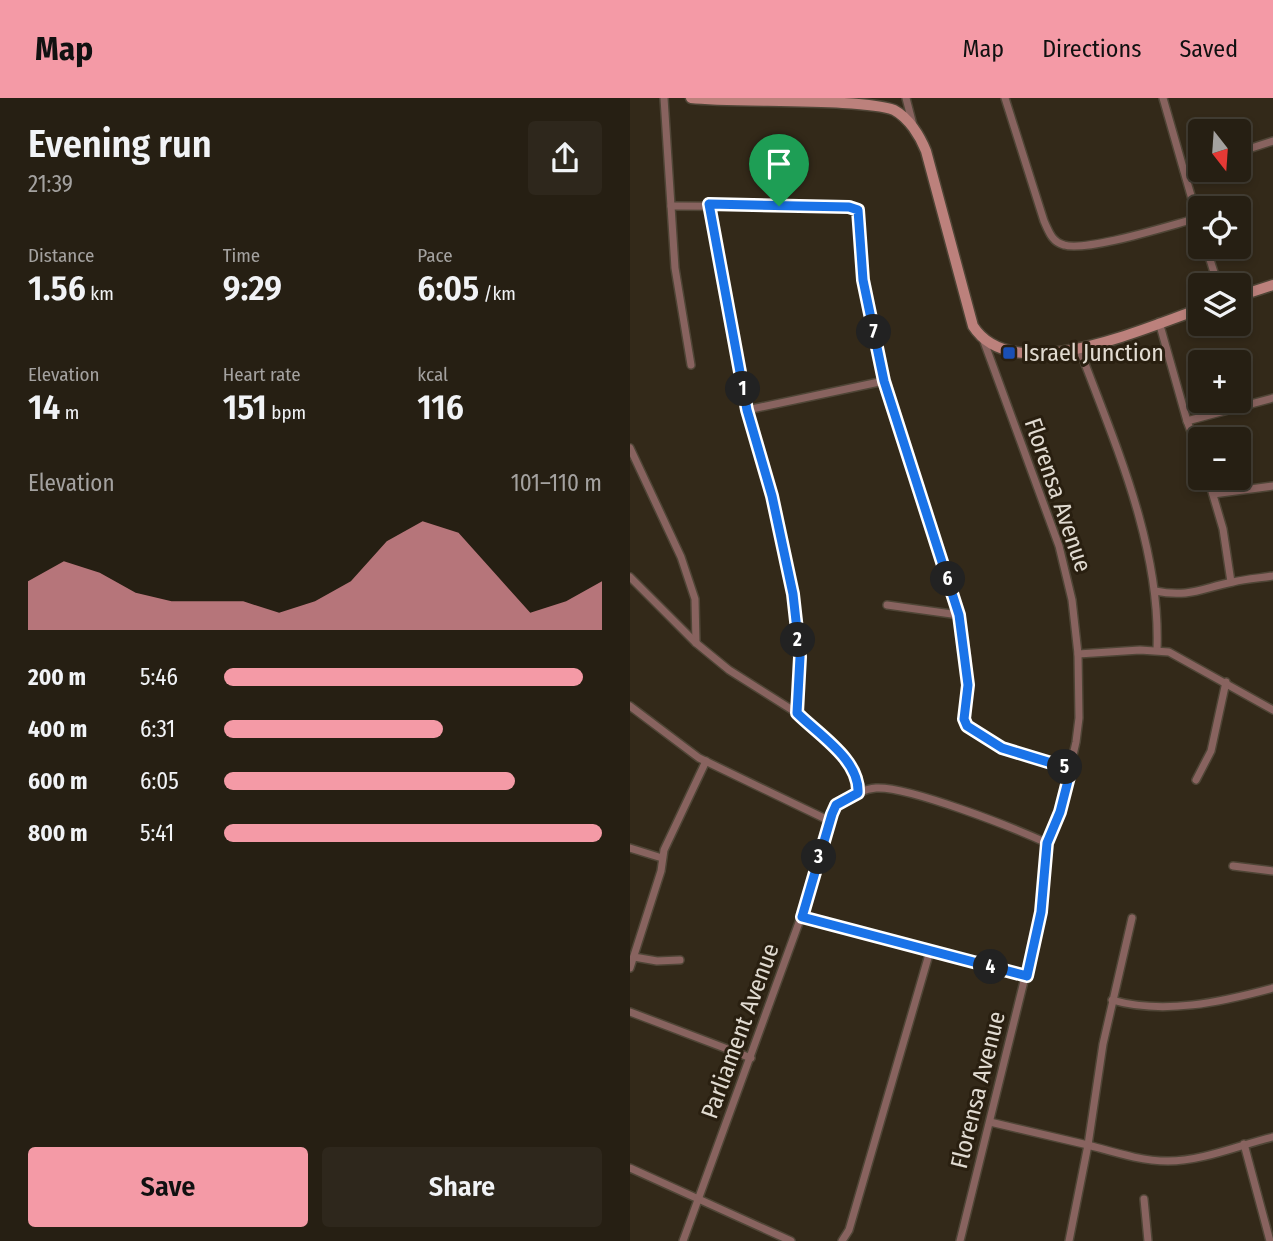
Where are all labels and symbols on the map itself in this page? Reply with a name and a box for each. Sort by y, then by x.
north arrow [1188,119,1251,182]
pin [749,134,809,206]
pin: 7 [856,314,892,350]
place label: Israel Junction [1023,339,1164,367]
marker: Israel Junction [1001,345,1017,361]
pin: 1 [726,372,760,406]
street label: Florensa Avenue [1019,414,1097,576]
pin: 6 [930,561,966,596]
pin: 2 [780,622,816,658]
pin: 5 [1048,750,1082,784]
pin: 3 [802,840,836,874]
street label: Parliament Avenue [695,940,785,1122]
pin: 4 [974,950,1008,984]
street label: Florensa Avenue [945,1009,1011,1171]

